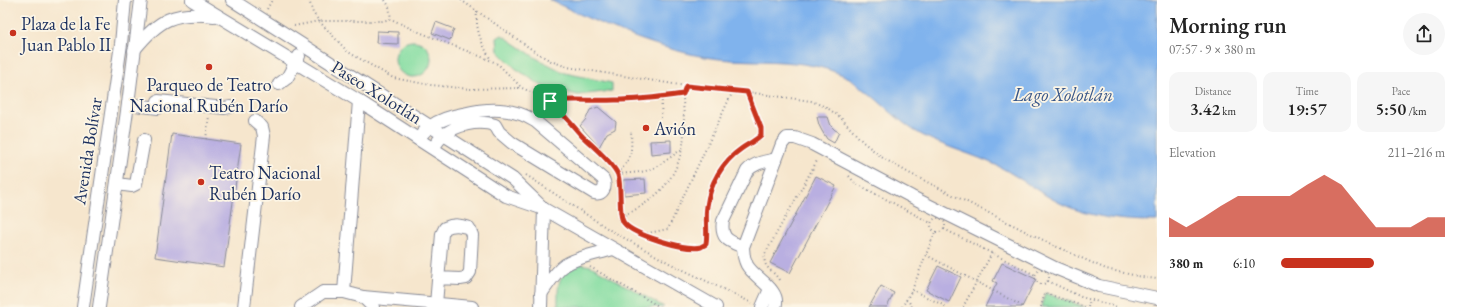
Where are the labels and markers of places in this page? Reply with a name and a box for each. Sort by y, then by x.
place label: Plaza de la Fe Juan Pablo II [19,12,111,56]
marker: Plaza de la Fe Juan Pablo II [8,28,18,38]
marker: Parqueo de Teatro Nacional Rubén Darío [204,62,214,72]
place label: Parqueo de Teatro Nacional Rubén Darío [130,73,288,117]
pin [533,84,567,118]
place label: Avión [653,117,696,140]
marker: Avión [641,123,651,133]
place label: Teatro Nacional Rubén Darío [209,161,321,205]
marker: Teatro Nacional Rubén Darío [196,177,206,187]

